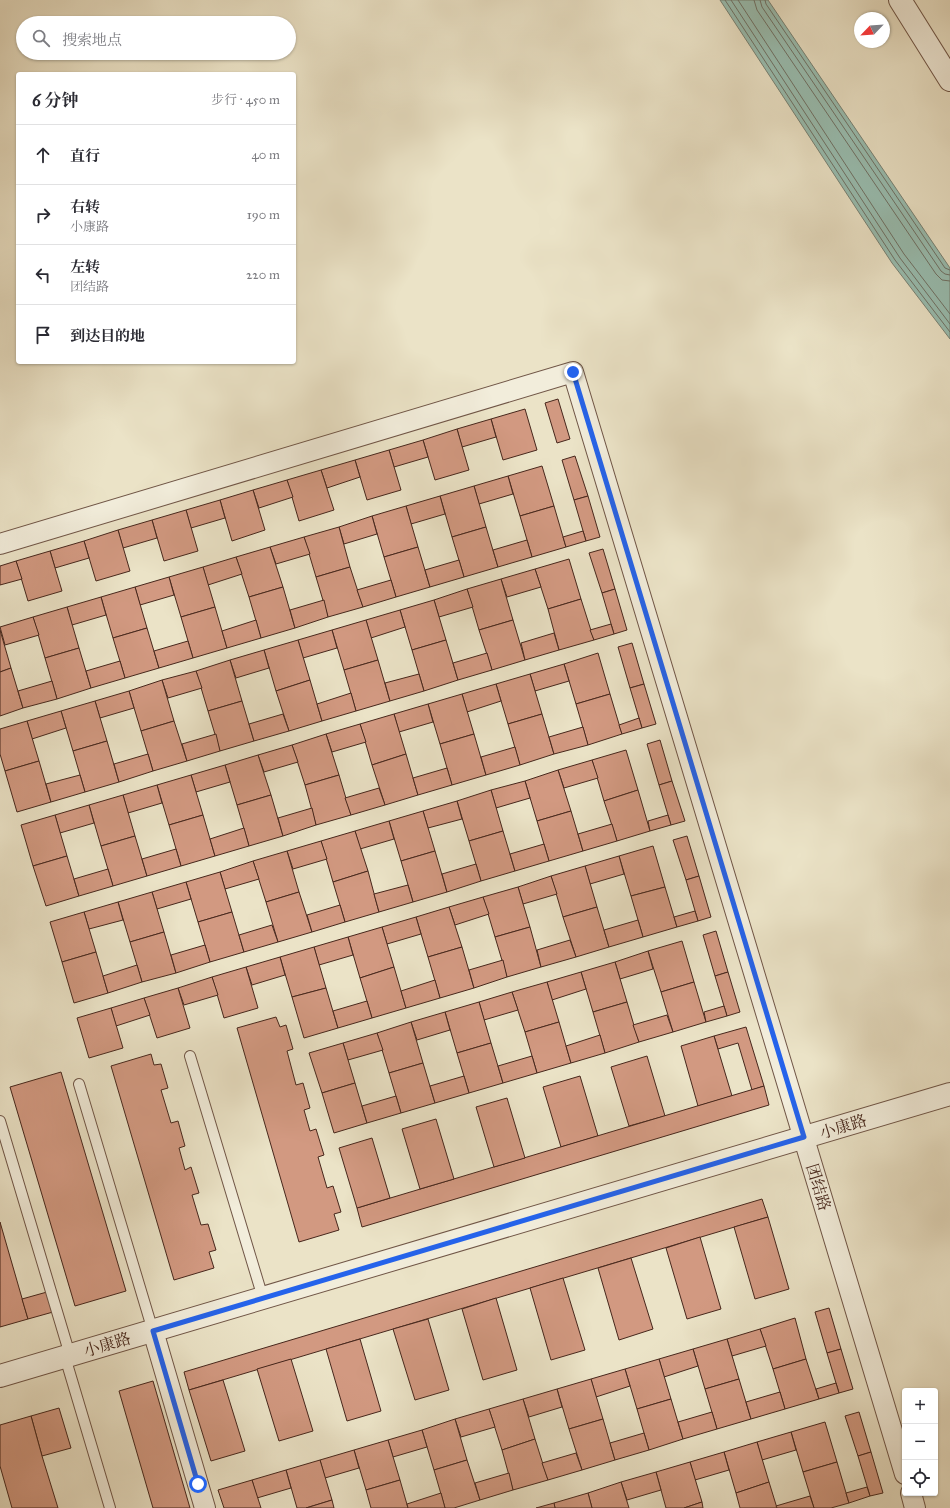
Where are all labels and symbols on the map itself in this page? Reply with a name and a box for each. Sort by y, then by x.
north arrow [854,12,890,48]
route end [564,363,582,381]
street label: 小康路 [817,1110,869,1143]
street label: 团结路 [802,1161,835,1213]
street label: 小康路 [81,1328,133,1361]
route start [189,1475,207,1493]

